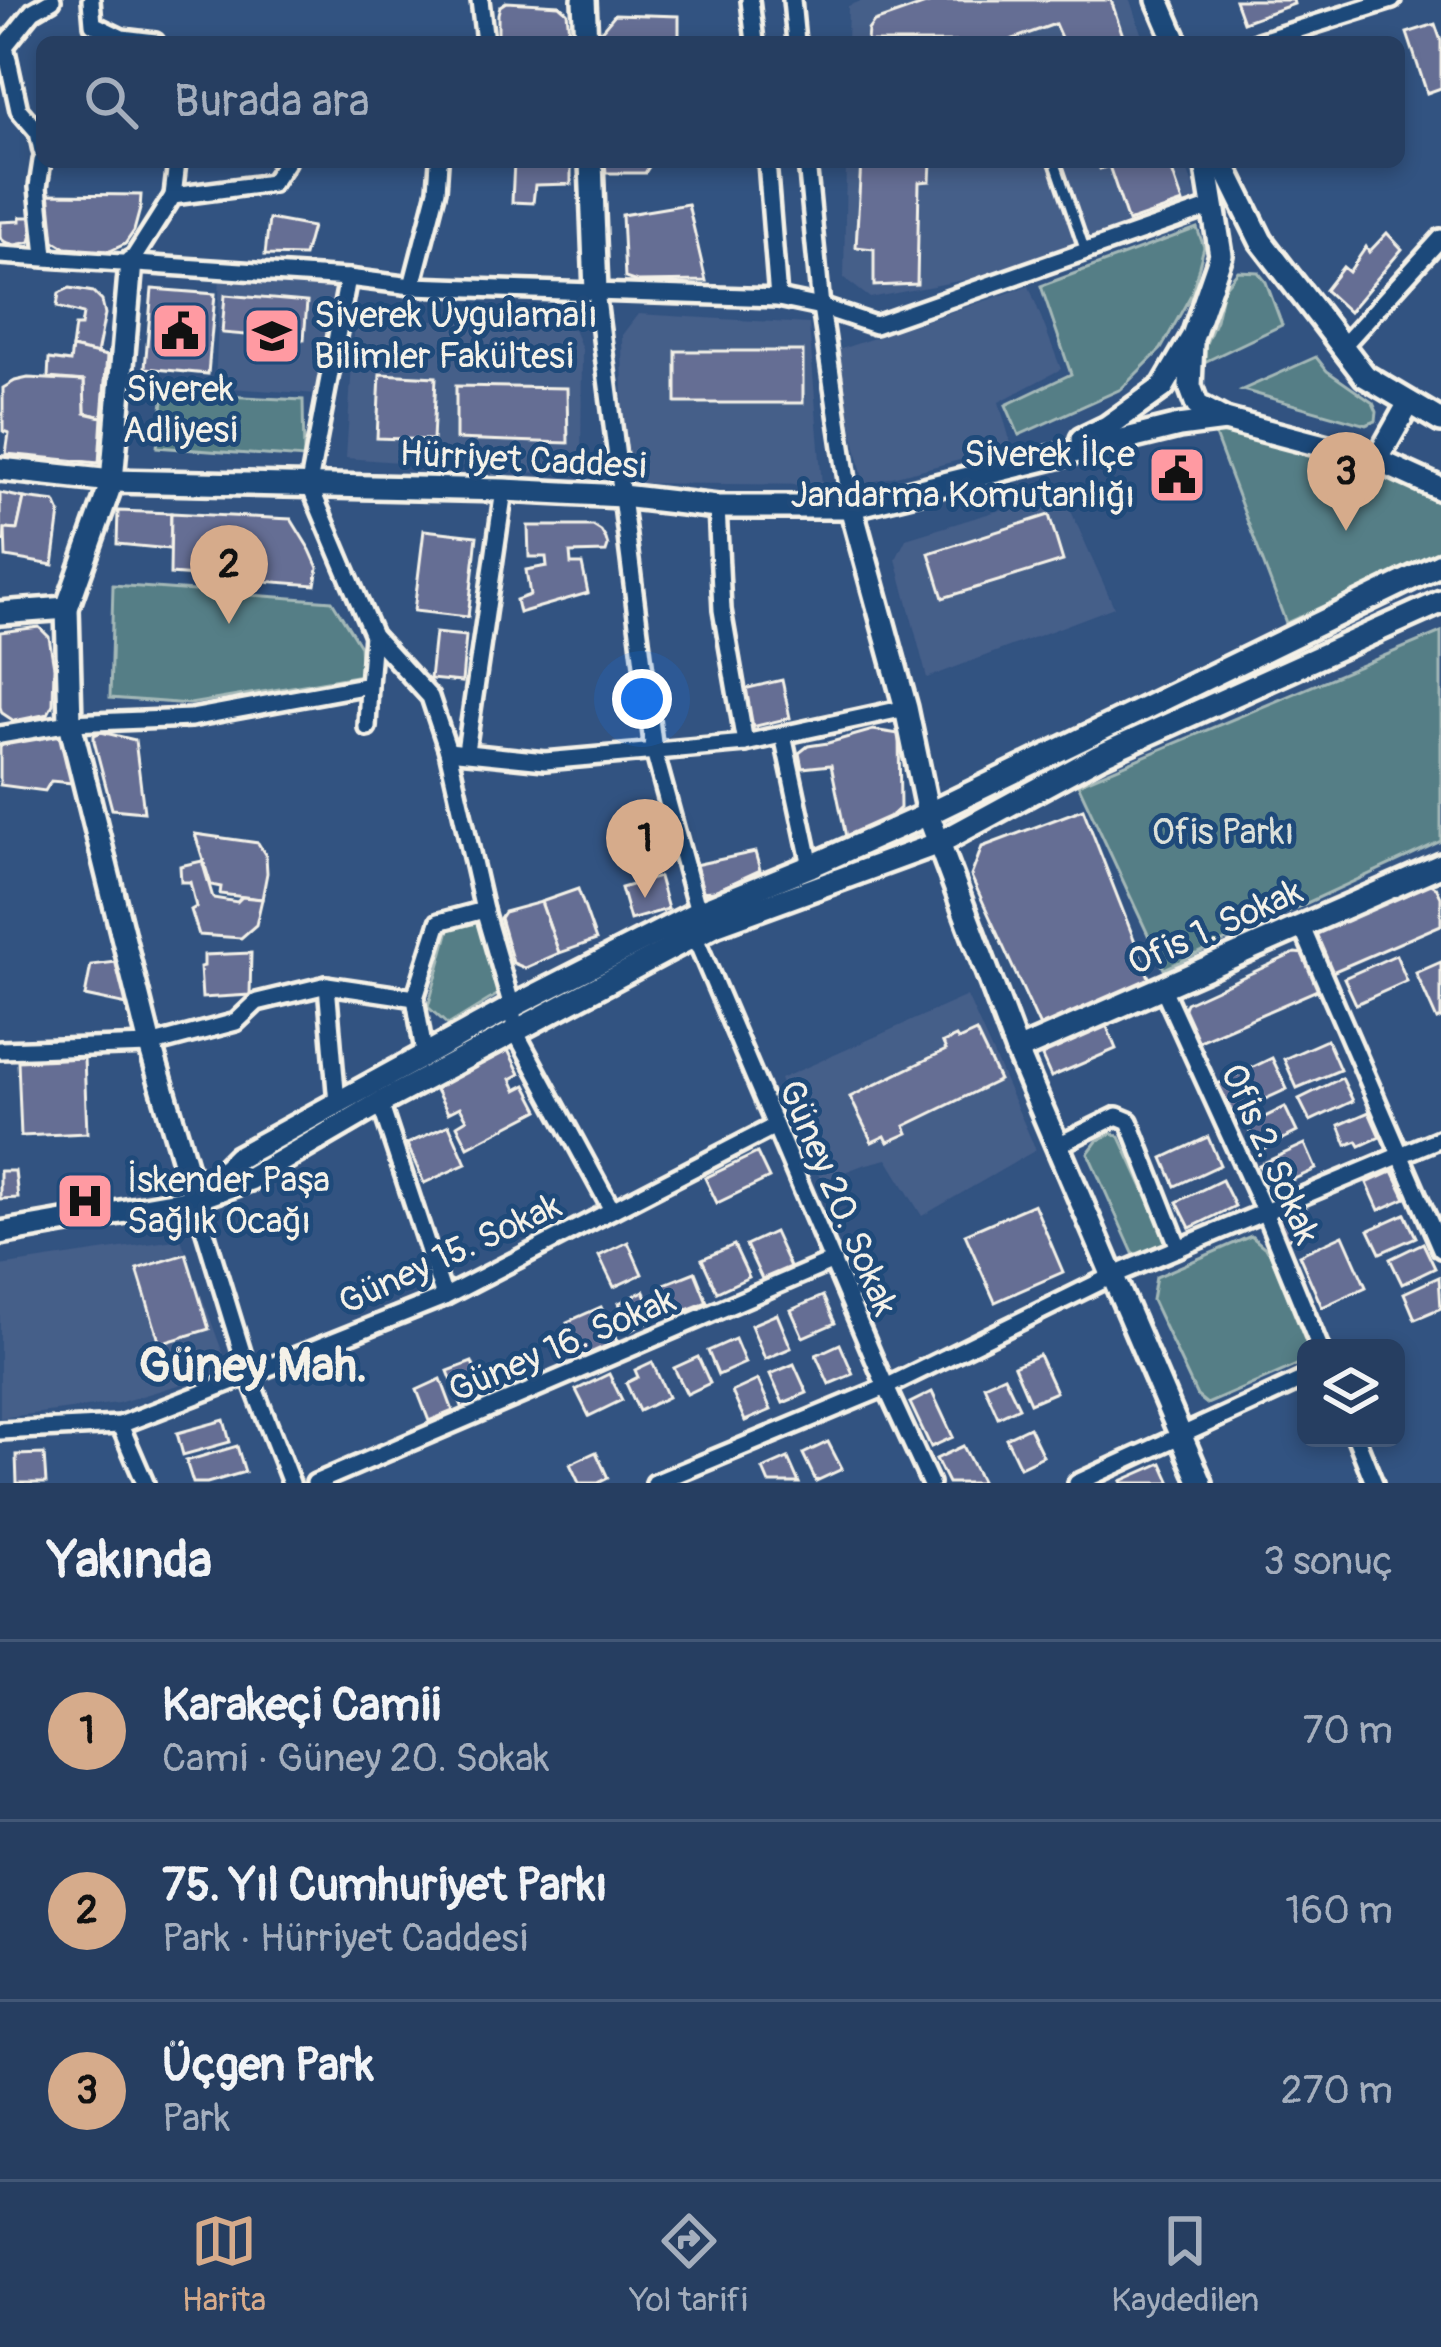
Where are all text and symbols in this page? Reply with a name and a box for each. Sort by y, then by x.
search box [36,36,1405,168]
icon: search [78,69,144,135]
text: Burada ara [174,74,370,130]
place label: Siverek Uygulamalı Bilimler Fakültesi [314,293,598,379]
public building icon: Siverek Adliyesi [149,300,211,362]
school or university icon: Siverek Uygulamalı Bilimler Fakültesi [241,305,303,367]
place label: Siverek Adliyesi [123,367,237,453]
street label: Hürriyet Caddesi [398,431,648,489]
place label: Siverek İlçe Jandarma Komutanlığı [791,432,1135,518]
pin: 3 [1307,432,1385,531]
public building icon: Siverek İlçe Jandarma Komutanlığı [1146,444,1208,506]
pin: 2 [190,525,268,624]
your location [612,669,672,729]
pin: 1 [606,799,684,898]
park label: Ofis Parkı [1152,810,1294,855]
street label: Ofis 1. Sokak [1121,869,1309,985]
street label: Ofis 2. Sokak [1210,1057,1330,1251]
street label: Güney 20. Sokak [768,1074,908,1322]
place label: İskender Paşa Sağlık Ocağı [127,1158,330,1244]
hospital icon: İskender Paşa Sağlık Ocağı [54,1170,116,1232]
street label: Güney 15. Sokak [332,1183,568,1325]
street label: Güney 16. Sokak [442,1277,682,1413]
district label: Güney Mah. [139,1336,367,1396]
map controls [1297,1339,1405,1447]
button: layers [1297,1339,1405,1447]
text: Yakında [48,1529,212,1593]
text: 3 sonuç [1263,1537,1393,1586]
text: Karakeçi Camii [162,1678,441,1734]
text: 1 [79,1706,95,1755]
text: 70 m [1303,1706,1393,1755]
text: Cami · Güney 20. Sokak [162,1734,550,1783]
text: 75. Yıl Cumhuriyet Parkı [162,1858,607,1914]
text: 2 [76,1886,98,1935]
text: 160 m [1285,1886,1393,1935]
text: Park · Hürriyet Caddesi [162,1914,528,1963]
text: Üçgen Park [162,2038,374,2094]
text: 3 [76,2066,98,2115]
text: 270 m [1281,2066,1393,2115]
text: Park [162,2094,230,2143]
tab: Harita [182,2208,266,2321]
tab: Yol tarifi [630,2208,748,2321]
tab: Kaydedilen [1111,2208,1259,2321]

